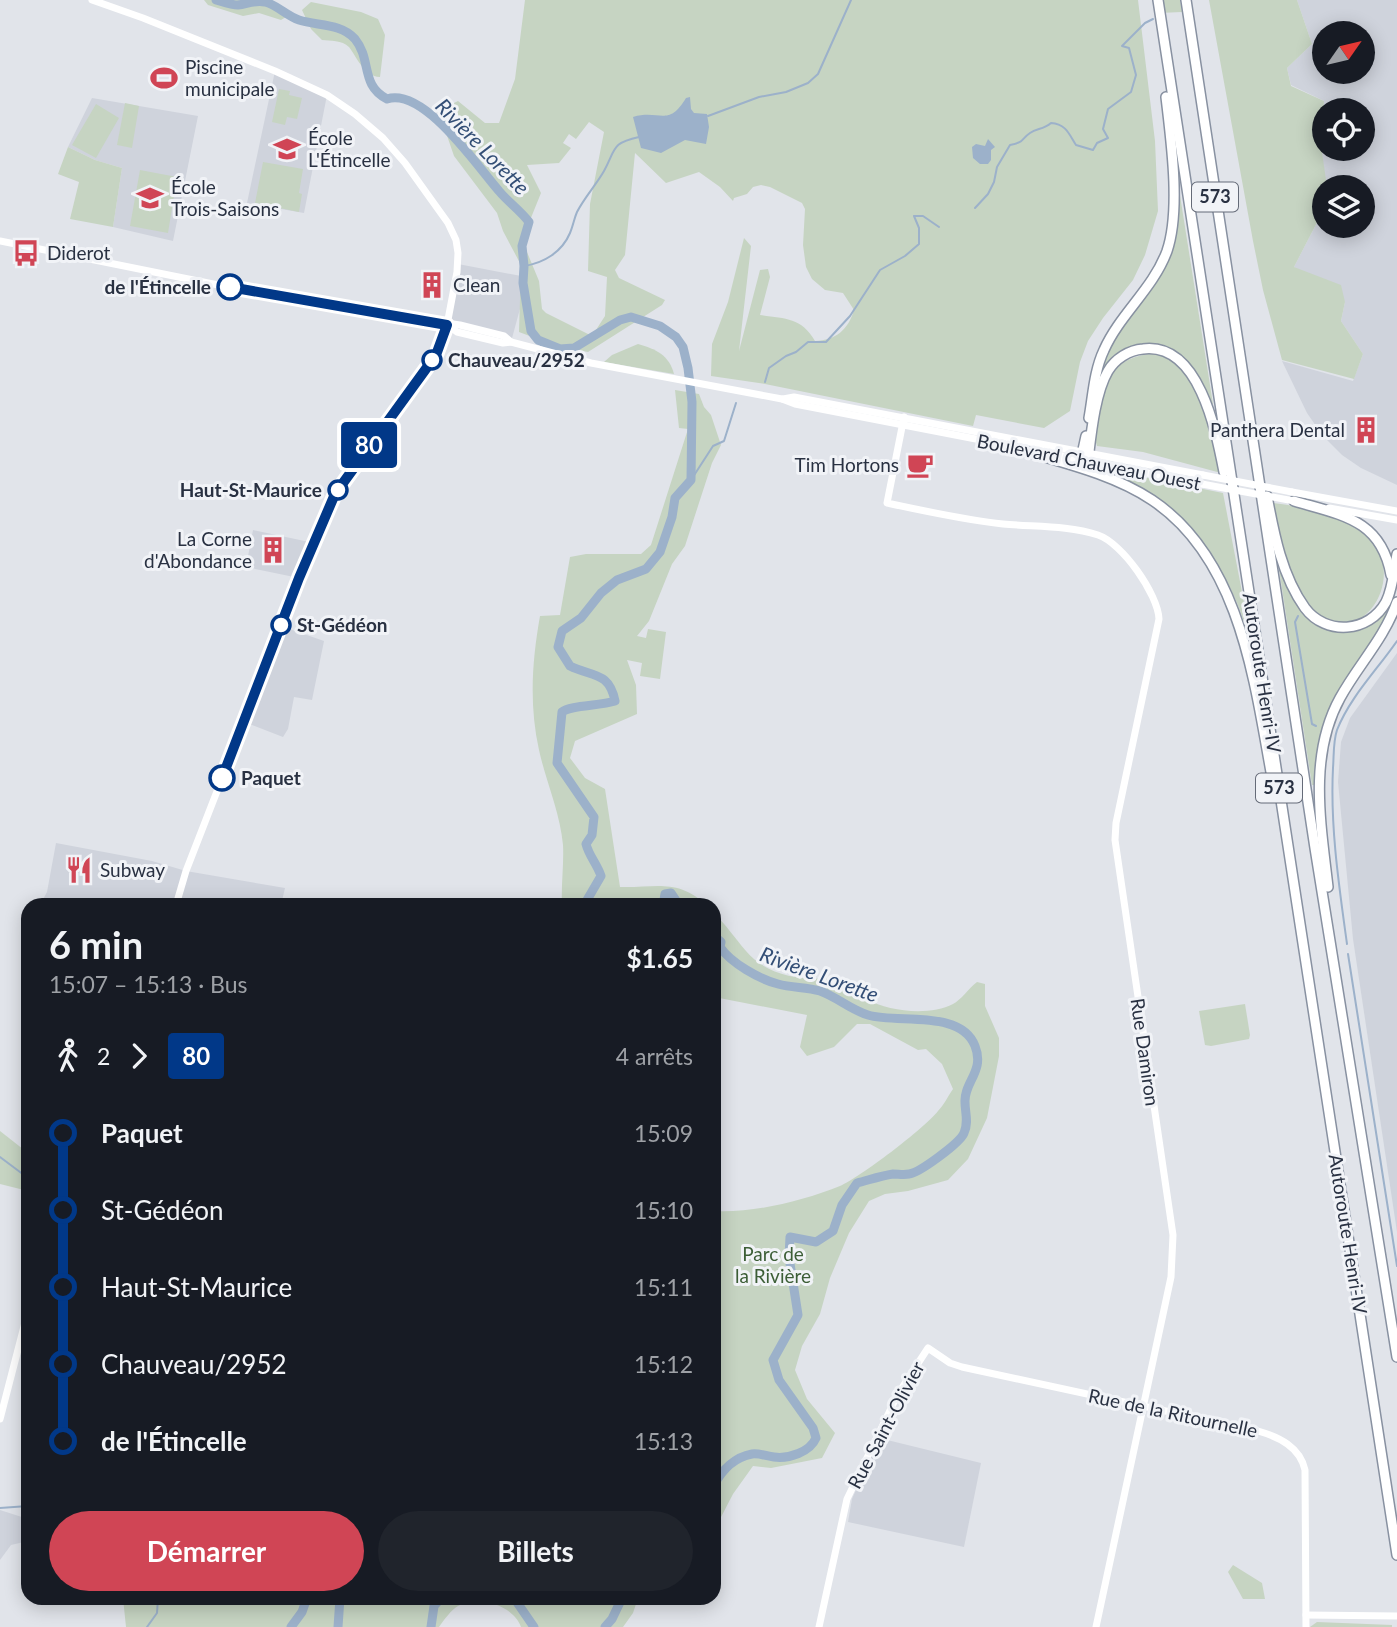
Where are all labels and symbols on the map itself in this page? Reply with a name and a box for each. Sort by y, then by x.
north arrow [1312,21,1376,84]
place label: Piscine municipale [185,55,275,100]
sports icon: Piscine municipale [149,63,179,93]
water label: Rivière Lorette [431,93,535,199]
place label: École L'Étincelle [308,126,391,171]
school or university icon: École L'Étincelle [272,134,302,164]
place label: École Trois-Saisons [171,175,279,220]
road number: 573 [1192,182,1238,212]
school or university icon: École Trois-Saisons [135,183,165,213]
bus stop icon: Diderot [11,238,41,268]
place label: Diderot [47,241,111,264]
building icon: Clean [417,270,447,300]
place label: Clean [453,273,500,296]
marker: de l'Étincelle [217,274,243,300]
place label: de l'Étincelle [105,275,211,298]
place label: Chauveau/2952 [448,348,585,371]
marker: Chauveau/2952 [422,350,442,370]
building icon: Panthera Dental [1351,415,1381,445]
place label: Panthera Dental [1210,418,1345,441]
line badge: 80 [338,422,400,468]
street label: Boulevard Chauveau Ouest [975,429,1203,495]
cafe icon: Tim Hortons [905,450,935,480]
place label: Tim Hortons [795,453,899,476]
place label: Haut-St-Maurice [180,478,322,501]
marker: Haut-St-Maurice [328,480,348,500]
place label: La Corne d'Abondance [144,527,252,572]
building icon: La Corne d'Abondance [258,535,288,565]
street label: Autoroute Henri-IV [1238,591,1287,755]
place label: St-Gédéon [297,613,388,636]
marker: St-Gédéon [271,615,291,635]
marker: Paquet [209,765,235,791]
place label: Paquet [241,766,301,789]
road number: 573 [1256,774,1302,802]
restaurant icon: Subway [64,855,94,885]
place label: Subway [100,858,165,881]
water label: Rivière Lorette [757,941,882,1007]
street label: Rue Damiron [1127,996,1164,1107]
street label: Autoroute Henri-IV [1324,1152,1373,1316]
park label: Parc de la Rivière [735,1242,811,1287]
street label: Rue Saint-Olivier [842,1357,929,1492]
street label: Rue de la Ritournelle [1086,1383,1260,1442]

